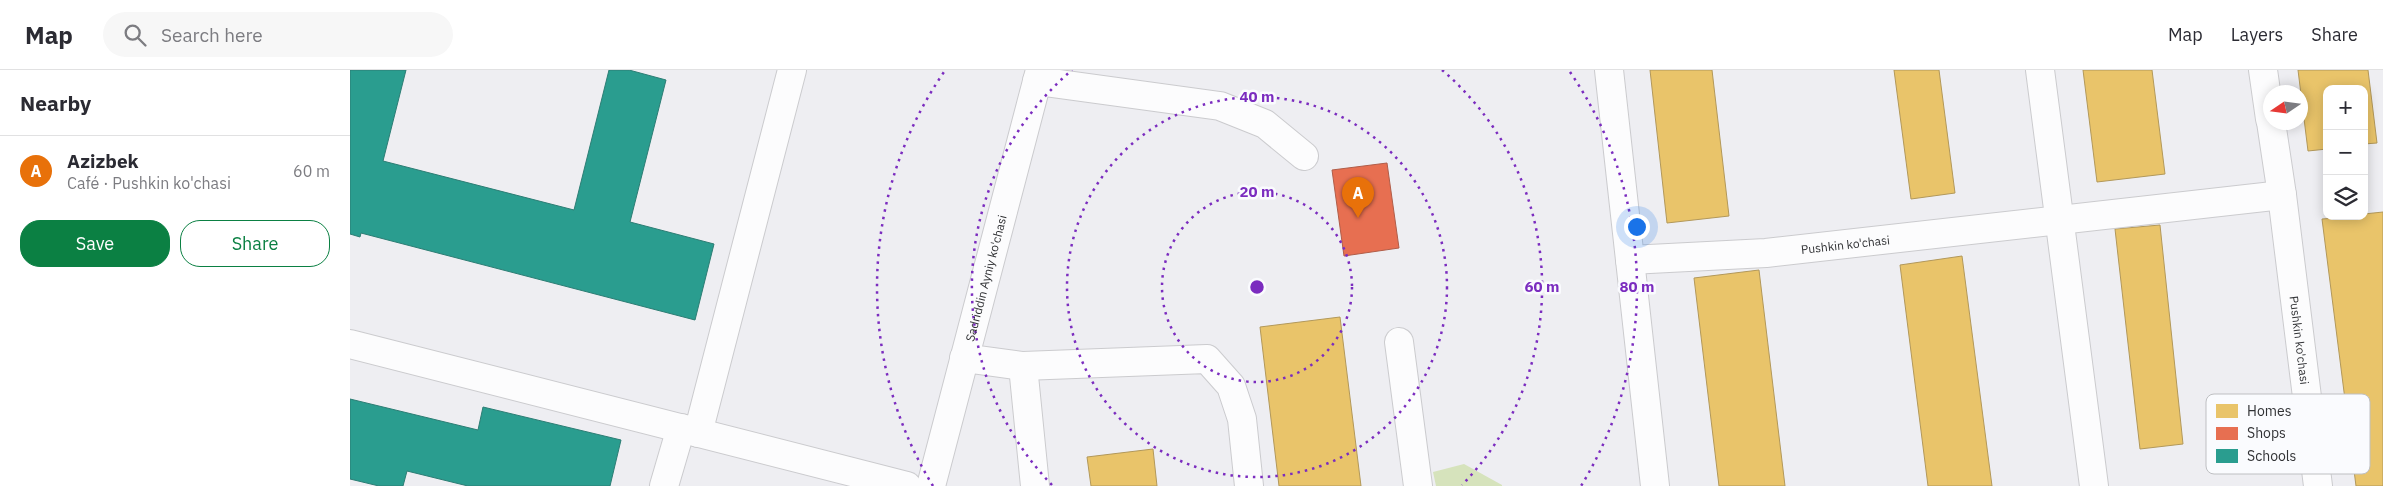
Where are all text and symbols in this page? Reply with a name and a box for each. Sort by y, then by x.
search box [103,12,453,57]
text: Map [25,19,73,51]
icon: search [121,21,149,49]
text: Search here [161,23,263,47]
text: Map [2168,23,2203,46]
text: Layers [2231,23,2283,46]
text: Share [2311,23,2358,46]
north arrow [2263,85,2308,130]
map controls [2323,85,2368,220]
button: + [2323,85,2368,130]
text: 40 m [1240,87,1274,106]
text: Nearby [20,89,91,117]
button: − [2323,130,2368,175]
text: Azizbek [67,149,139,173]
text: A [31,161,41,181]
text: 60 m [293,161,330,181]
text: Café · Pushkin ko'chasi [67,173,231,193]
button: layers [2323,175,2368,220]
pin: A [1342,177,1374,218]
text: 20 m [1240,182,1274,201]
street label: Sadriddin Ayniy ko'chasi [962,213,1009,343]
your location [1624,214,1650,240]
button: Save [20,220,170,267]
button: Share [180,220,330,267]
street label: Pushkin ko'chasi [1800,232,1891,257]
text: 60 m [1525,277,1559,296]
text: 80 m [1620,277,1654,296]
centre of rings [1248,278,1266,296]
street label: Pushkin ko'chasi [2287,295,2313,385]
legend [2206,394,2370,474]
text: Homes [2247,402,2292,420]
text: Shops [2247,424,2286,442]
text: Schools [2247,447,2297,465]

